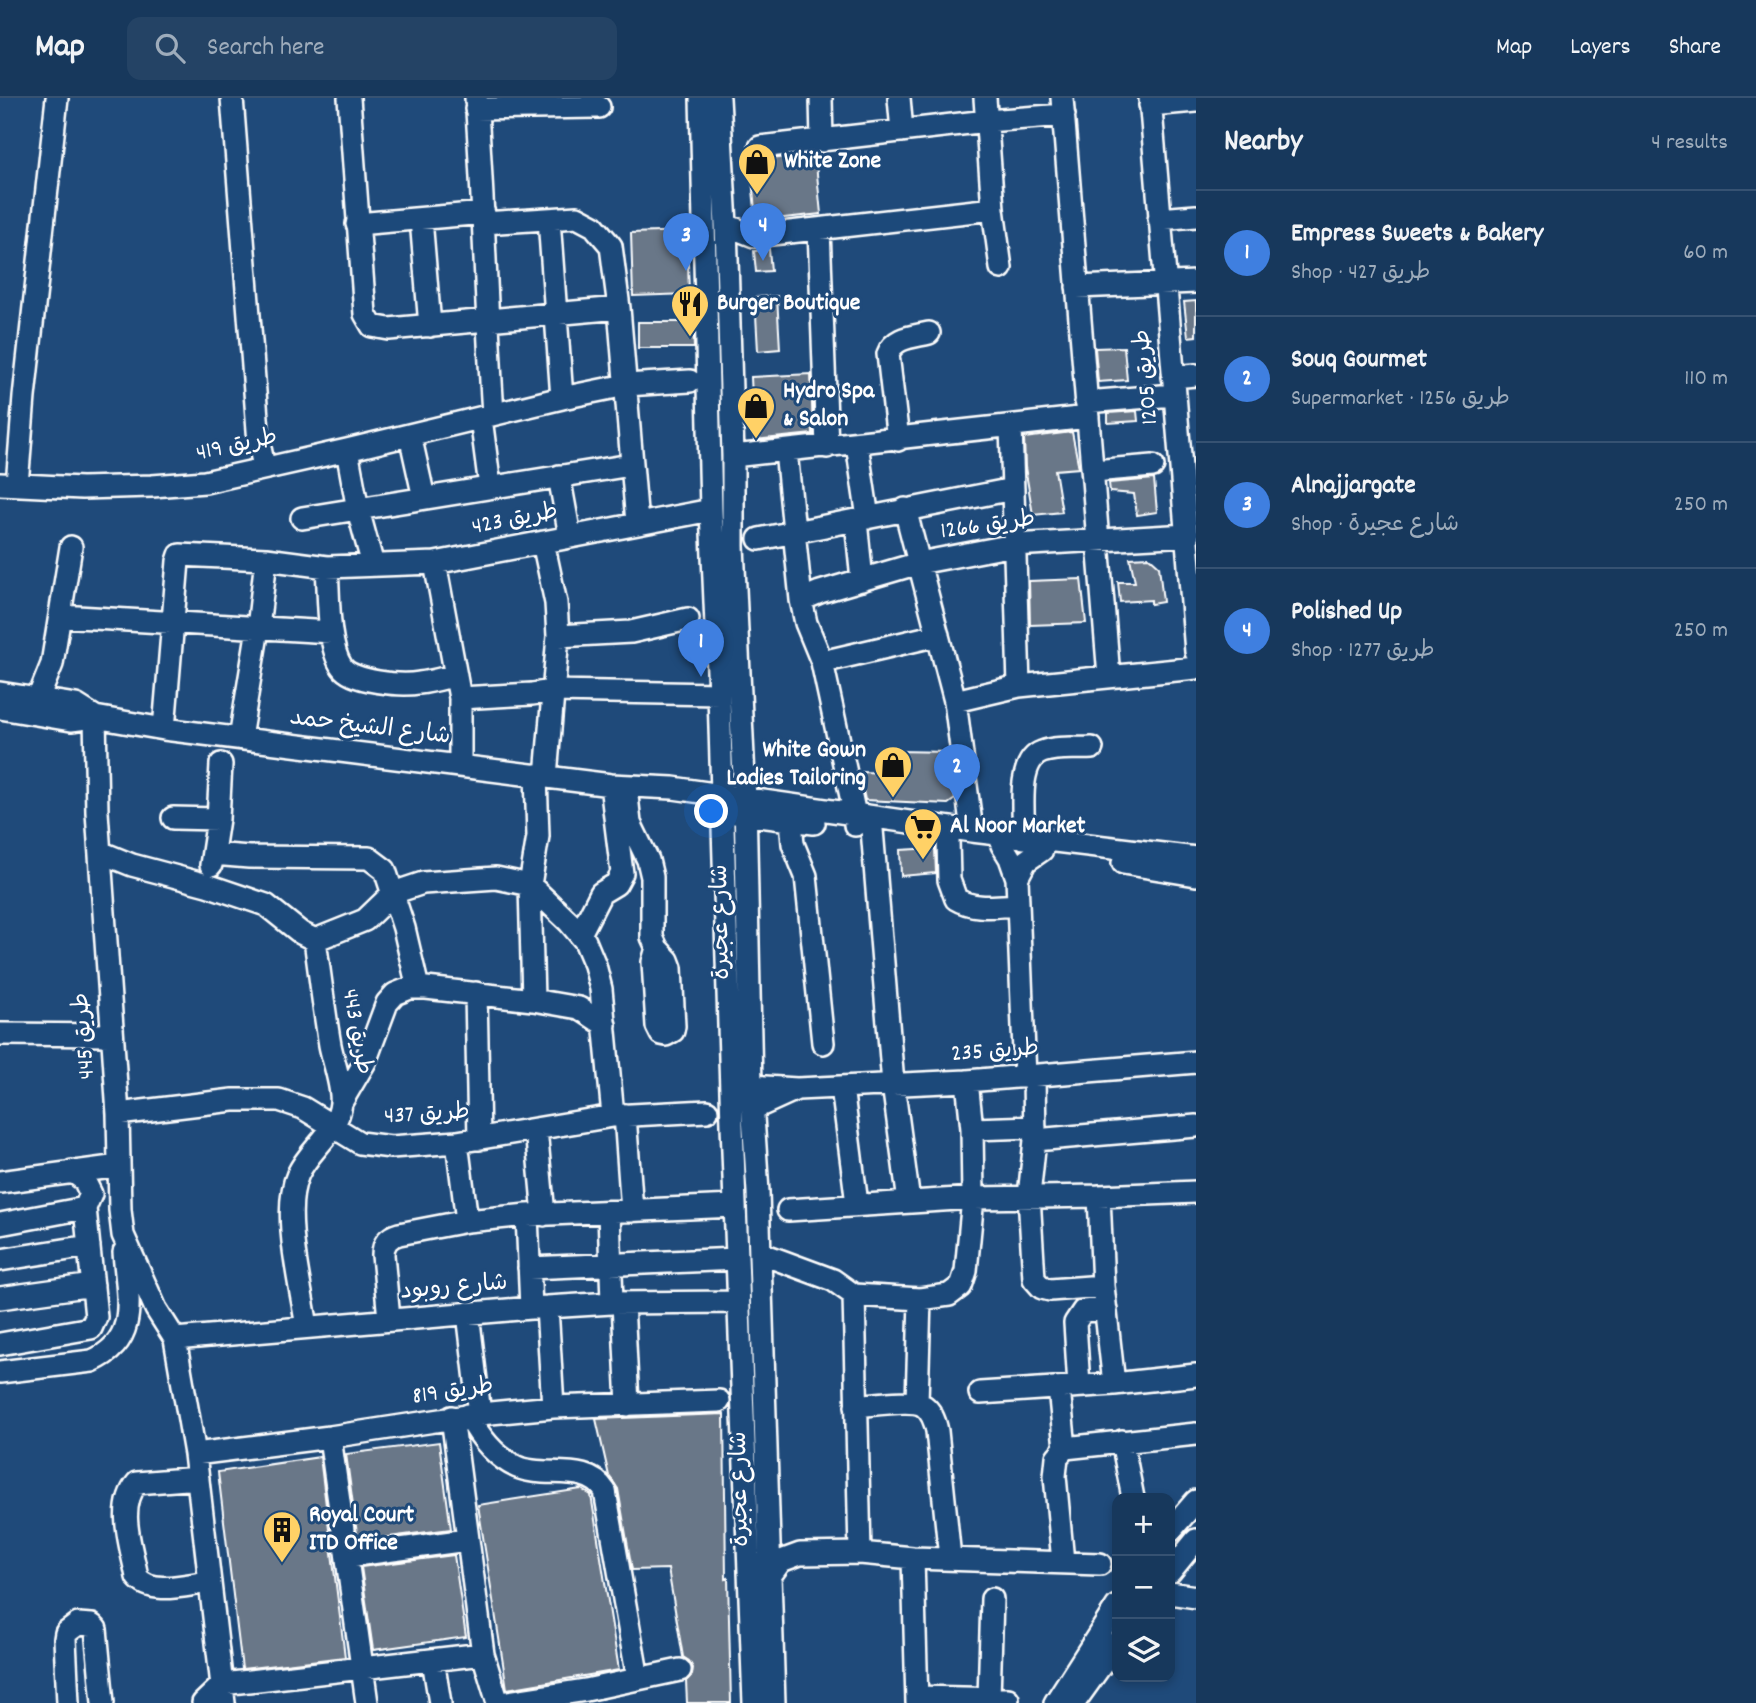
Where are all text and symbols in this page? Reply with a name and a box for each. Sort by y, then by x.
search box [127,17,617,80]
text: Map [35,25,85,72]
icon: search [151,29,189,67]
text: Search here [207,30,325,67]
text: Map [1496,31,1532,65]
text: Layers [1570,31,1631,65]
text: Share [1669,31,1721,65]
text: Nearby [1224,122,1302,165]
text: 4 results [1651,127,1728,160]
shop icon: White Zone [736,141,778,196]
place label: White Zone [784,145,881,179]
pin: 4 [740,203,786,261]
pin: 3 [663,213,709,271]
text: Empress Sweets & Bakery [1291,216,1543,253]
text: 1 [1244,237,1250,270]
text: 60 m [1683,237,1728,270]
text: Shop · طريق 427 [1291,257,1430,290]
restaurant icon: Burger Boutique [669,283,711,338]
place label: Burger Boutique [717,287,861,321]
street label: طريق 1205 [1126,328,1168,426]
text: Souq Gourmet [1291,342,1427,379]
text: 2 [1242,363,1252,396]
text: 110 m [1684,363,1728,396]
place label: Hydro Spa & Salon [783,375,875,437]
text: Supermarket · طريق 1256 [1291,383,1510,416]
shop icon: Hydro Spa & Salon [735,385,777,440]
street label: طريق 419 [193,421,281,471]
text: Alnajjargate [1291,468,1416,505]
text: 3 [1242,489,1252,522]
text: 250 m [1674,489,1728,522]
street label: طريق 423 [469,495,561,545]
street label: طريق 1266 [939,503,1037,549]
text: Shop · شارع عجيرة [1291,509,1459,542]
text: Polished Up [1291,594,1402,631]
text: 4 [1242,615,1252,648]
text: 250 m [1674,615,1728,648]
pin: 1 [678,619,724,677]
text: Shop · طريق 1277 [1291,635,1435,668]
street label: شارع الشيخ حمد [288,701,452,755]
place label: White Gown Ladies Tailoring [727,734,866,796]
shop icon: White Gown Ladies Tailoring [872,744,914,799]
pin: 2 [934,744,980,802]
your location [694,794,728,828]
supermarket icon: Al Noor Market [902,806,944,861]
place label: Al Noor Market [950,810,1086,844]
street label: شارع عجيرة [704,864,740,980]
street label: طريق 443 [332,986,380,1078]
street label: طريق 445 [65,991,105,1081]
street label: طريق 235 [950,1032,1040,1072]
street label: طريق 437 [383,1096,471,1134]
street label: شارع روبود [399,1266,509,1310]
street label: طريق 819 [410,1369,496,1415]
street label: شارع عجيرة [723,1431,759,1547]
map controls [1112,1493,1175,1682]
button: + [1112,1493,1175,1556]
place label: Royal Court ITD Office [309,1499,414,1561]
building icon: Royal Court ITD Office [261,1509,303,1564]
button: − [1112,1556,1175,1619]
button: layers [1112,1619,1175,1682]

